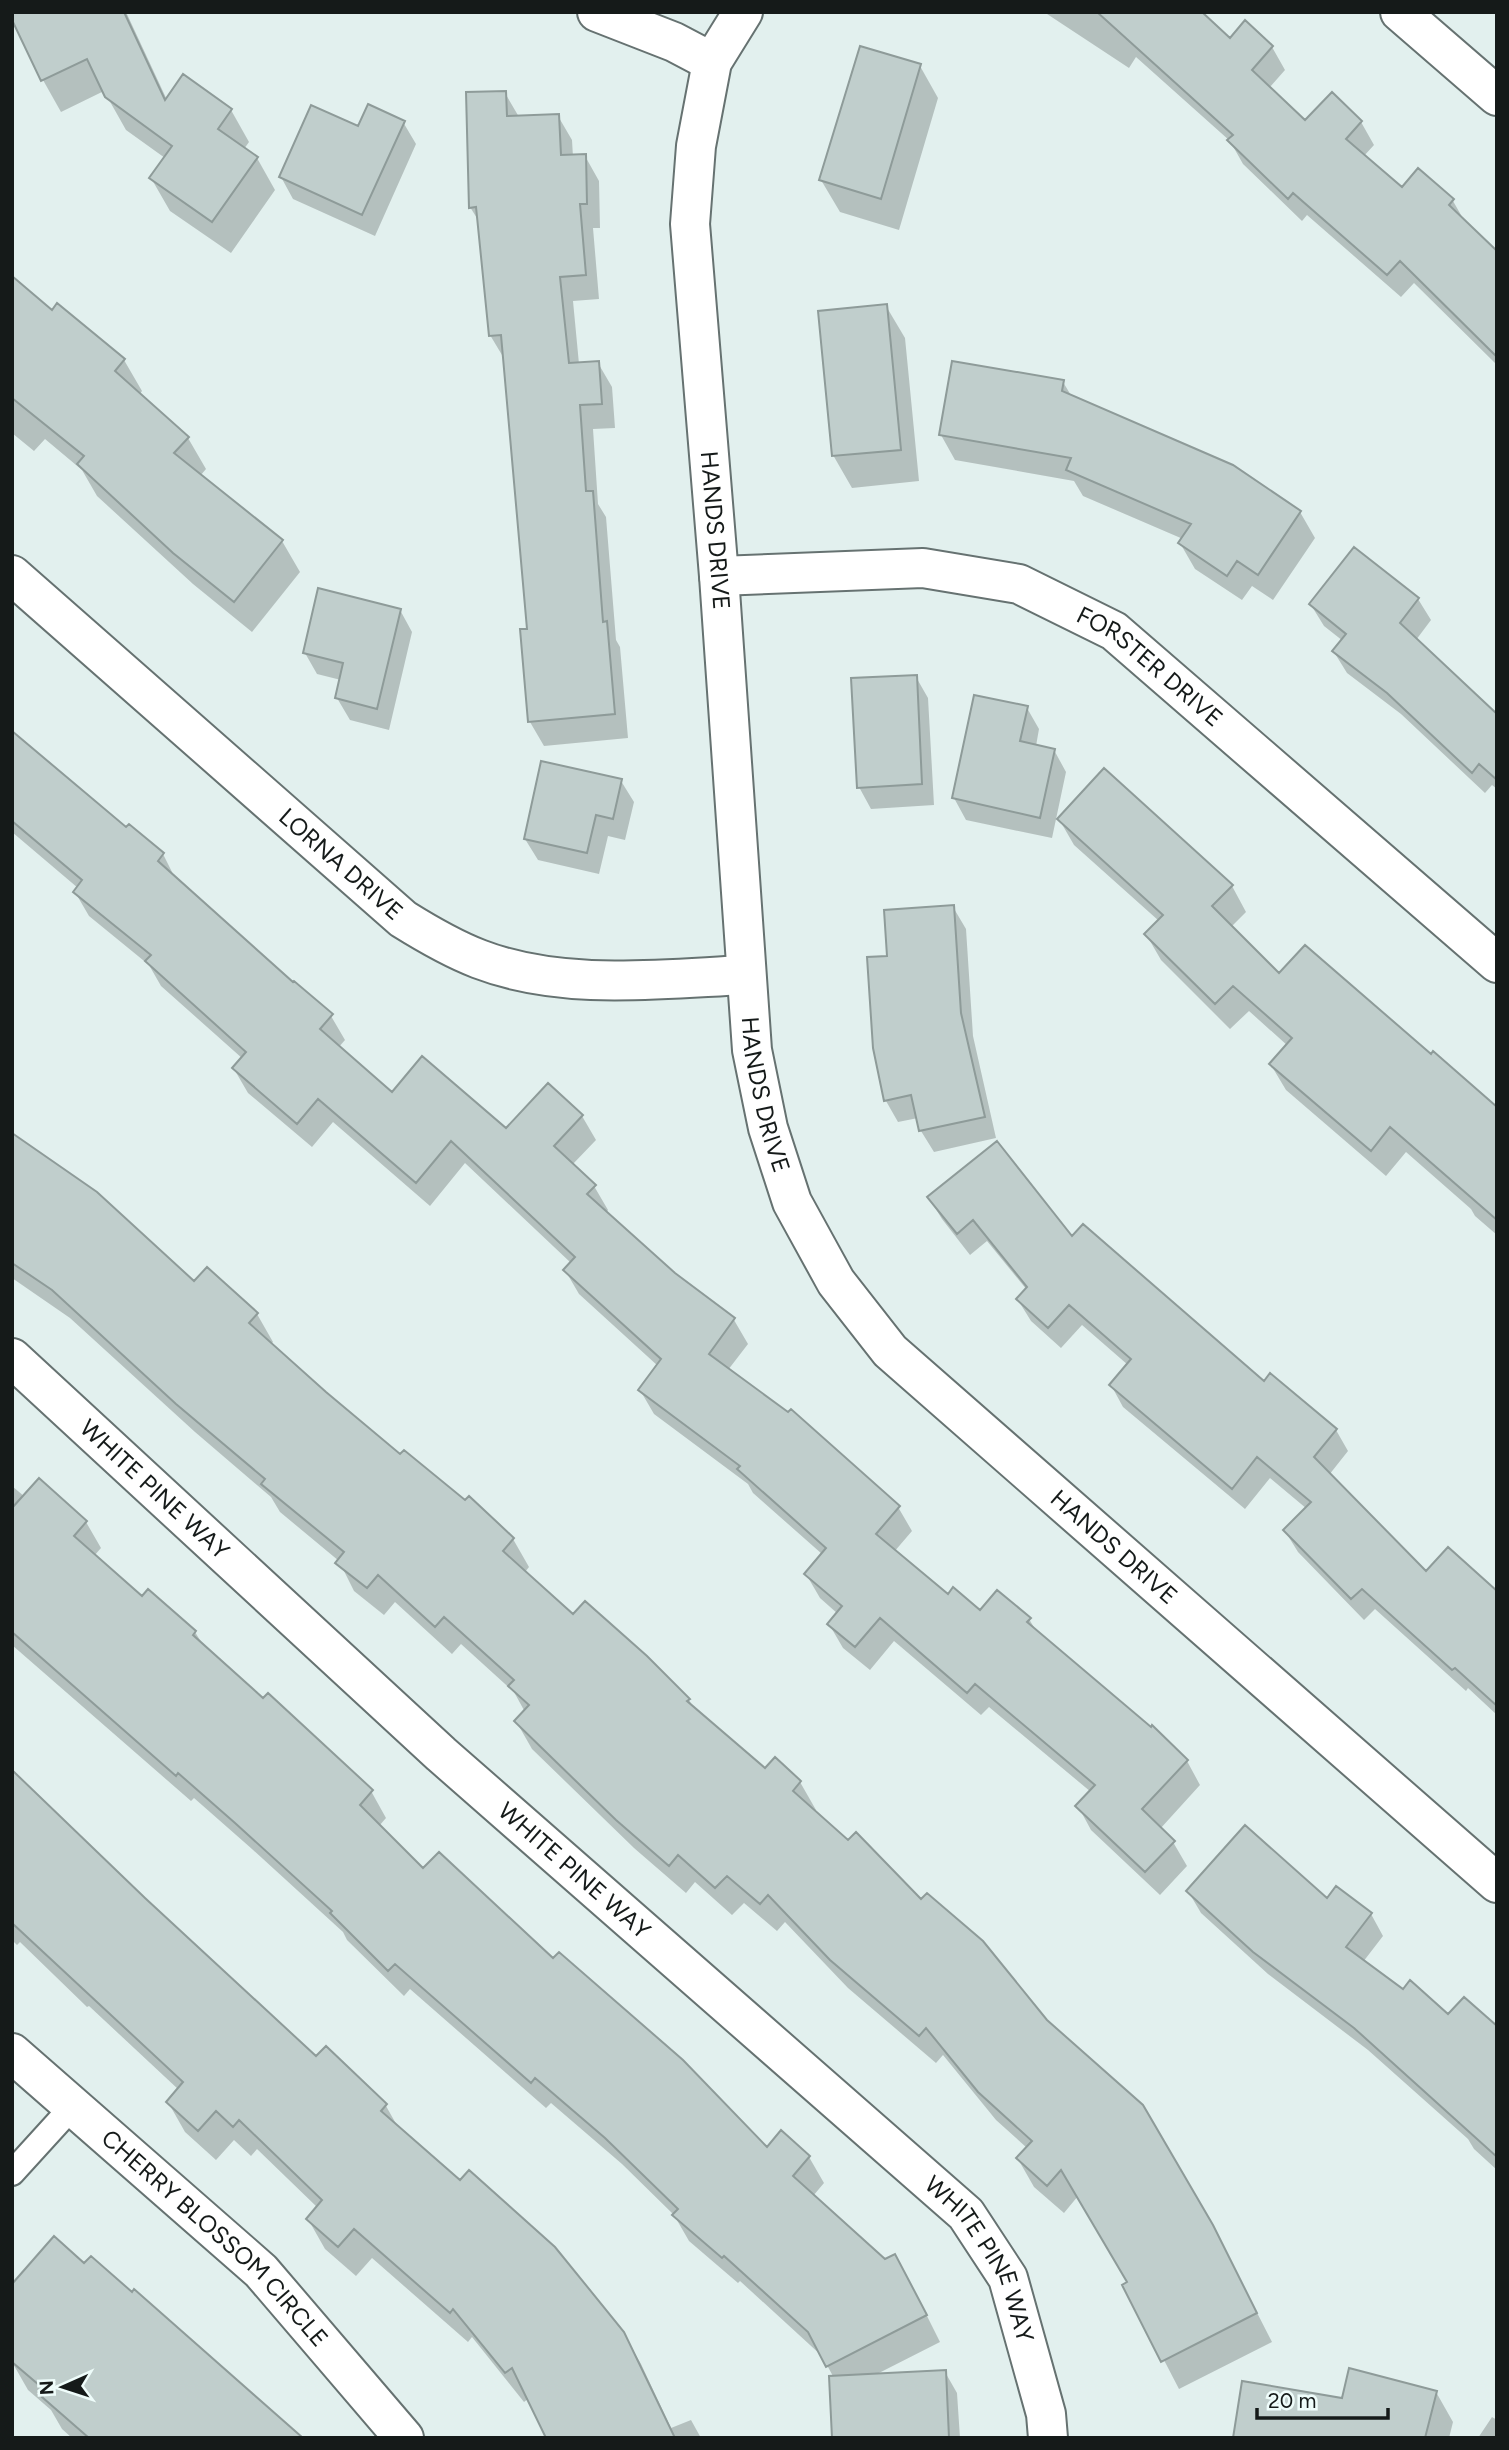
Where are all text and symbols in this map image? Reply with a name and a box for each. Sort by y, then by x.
street label: HANDS DRIVE [695,450,736,611]
street label: FORSTER DRIVE [1072,600,1229,733]
street label: LORNA DRIVE [273,802,409,926]
street label: HANDS DRIVE [736,1016,796,1176]
street label: WHITE PINE WAY [74,1413,236,1566]
street label: HANDS DRIVE [1045,1484,1184,1610]
street label: WHITE PINE WAY [492,1796,657,1945]
street label: CHERRY BLOSSOM CIRCLE [96,2123,334,2353]
street label: WHITE PINE WAY [919,2170,1040,2346]
north arrow [28,2352,98,2422]
scale bar [1257,2376,1388,2420]
text: N [35,2380,58,2396]
text: 20 m [1268,2388,1316,2413]

